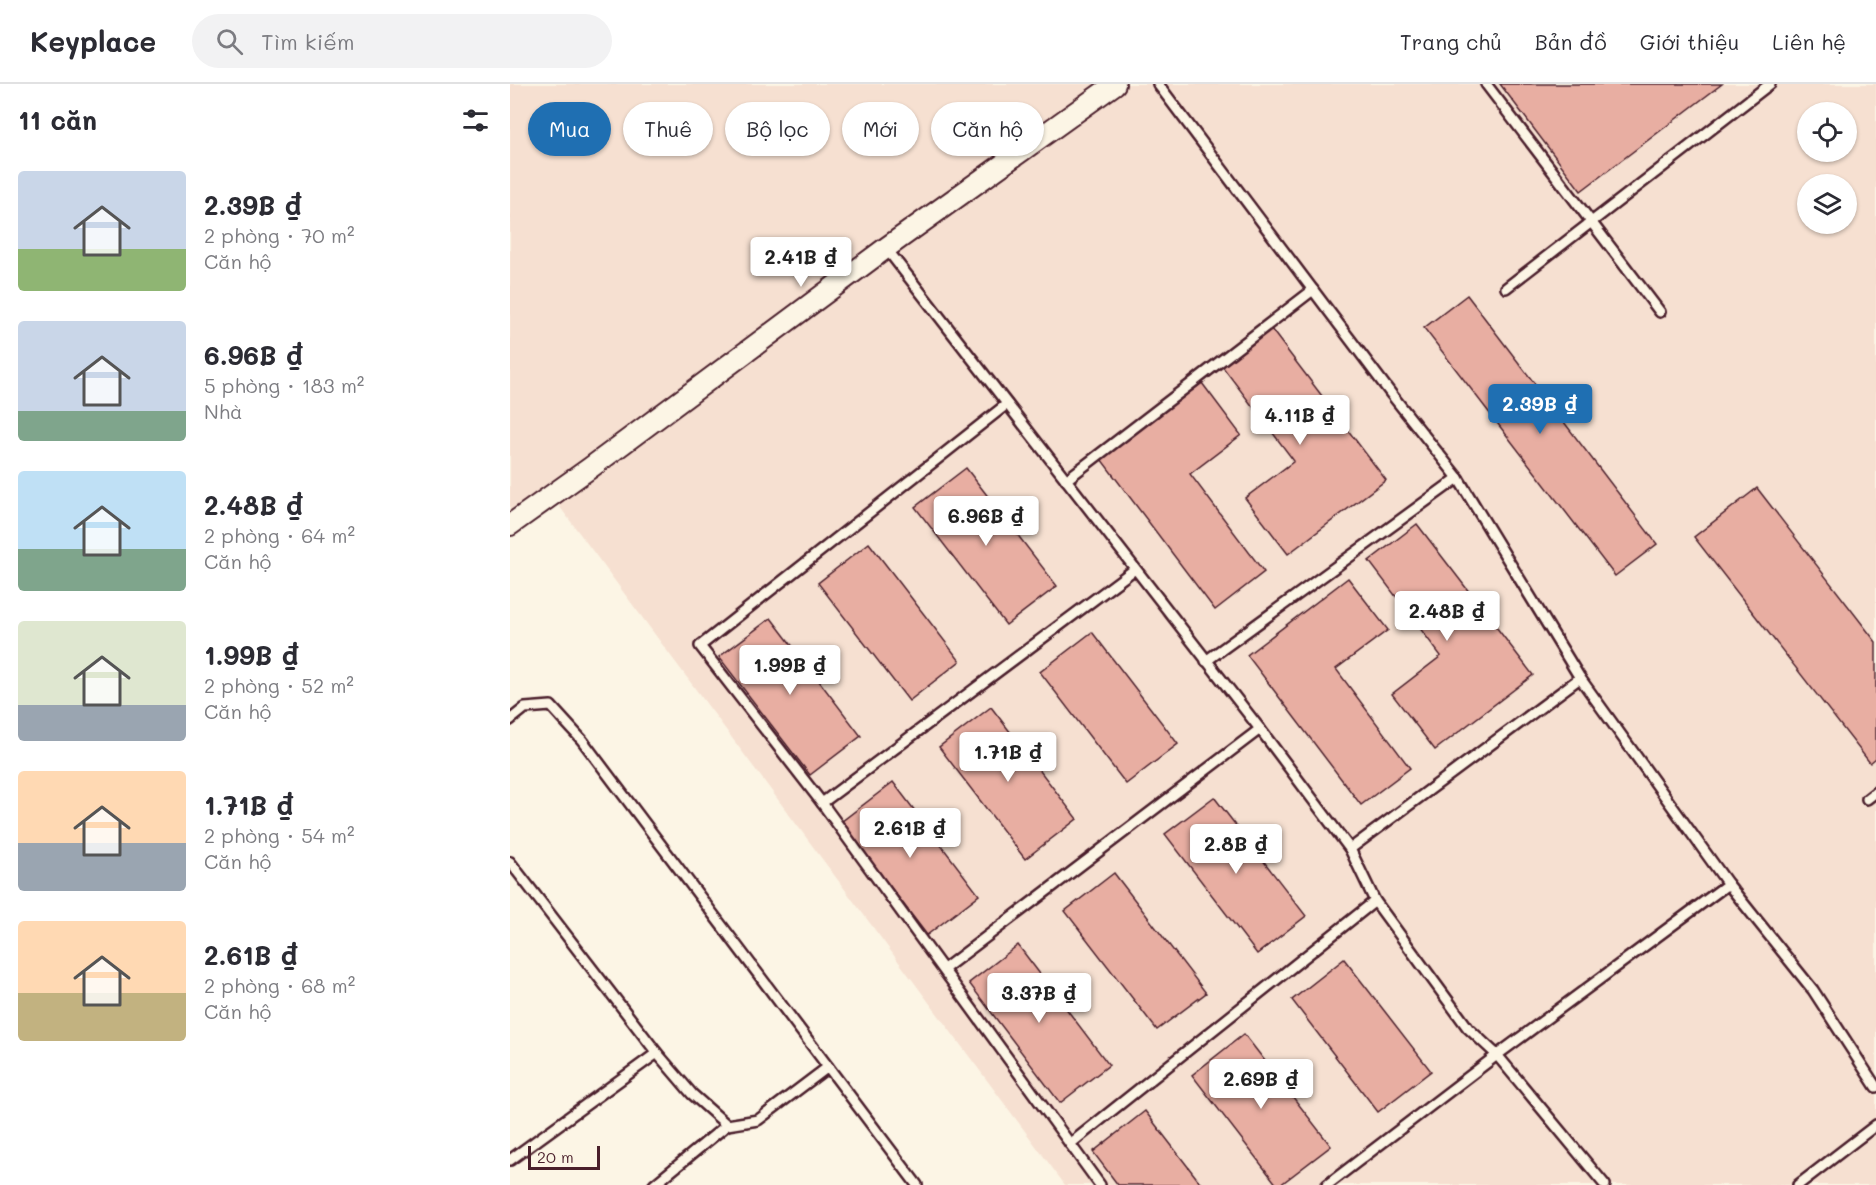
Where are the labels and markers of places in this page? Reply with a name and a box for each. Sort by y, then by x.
pin: 2.41B ₫ [746,237,856,288]
pin: 2.39B ₫ [1485,384,1595,435]
pin: 4.11B ₫ [1245,395,1355,446]
pin: 6.96B ₫ [931,496,1041,547]
pin: 2.48B ₫ [1392,591,1502,642]
pin: 1.99B ₫ [735,645,845,696]
pin: 1.71B ₫ [953,732,1063,783]
pin: 2.61B ₫ [855,808,965,859]
pin: 2.8B ₫ [1187,824,1285,875]
pin: 3.37B ₫ [984,973,1094,1024]
pin: 2.69B ₫ [1206,1059,1316,1110]

